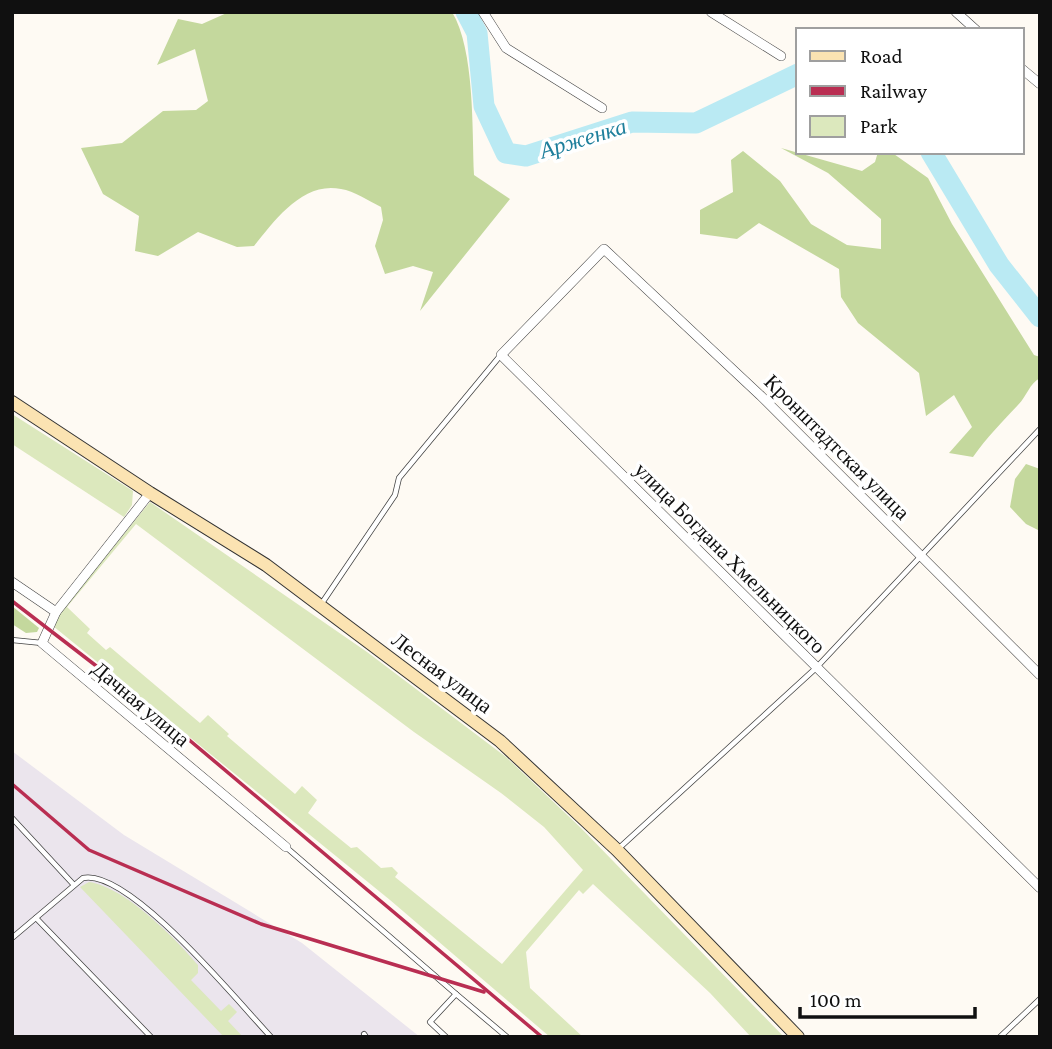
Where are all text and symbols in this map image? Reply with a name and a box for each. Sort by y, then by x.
legend [796,28,1024,154]
text: Road [860,44,903,68]
text: Railway [860,79,927,103]
water label: Арженка [535,113,630,164]
text: Park [860,114,897,138]
street label: Кронштадтская улица [759,369,915,525]
street label: улица Богдана Хмельницкого [630,458,830,658]
street label: Лесная улица [387,628,497,719]
street label: Дачная улица [88,656,195,752]
scale bar [800,976,975,1020]
text: 100 m [810,988,862,1012]

